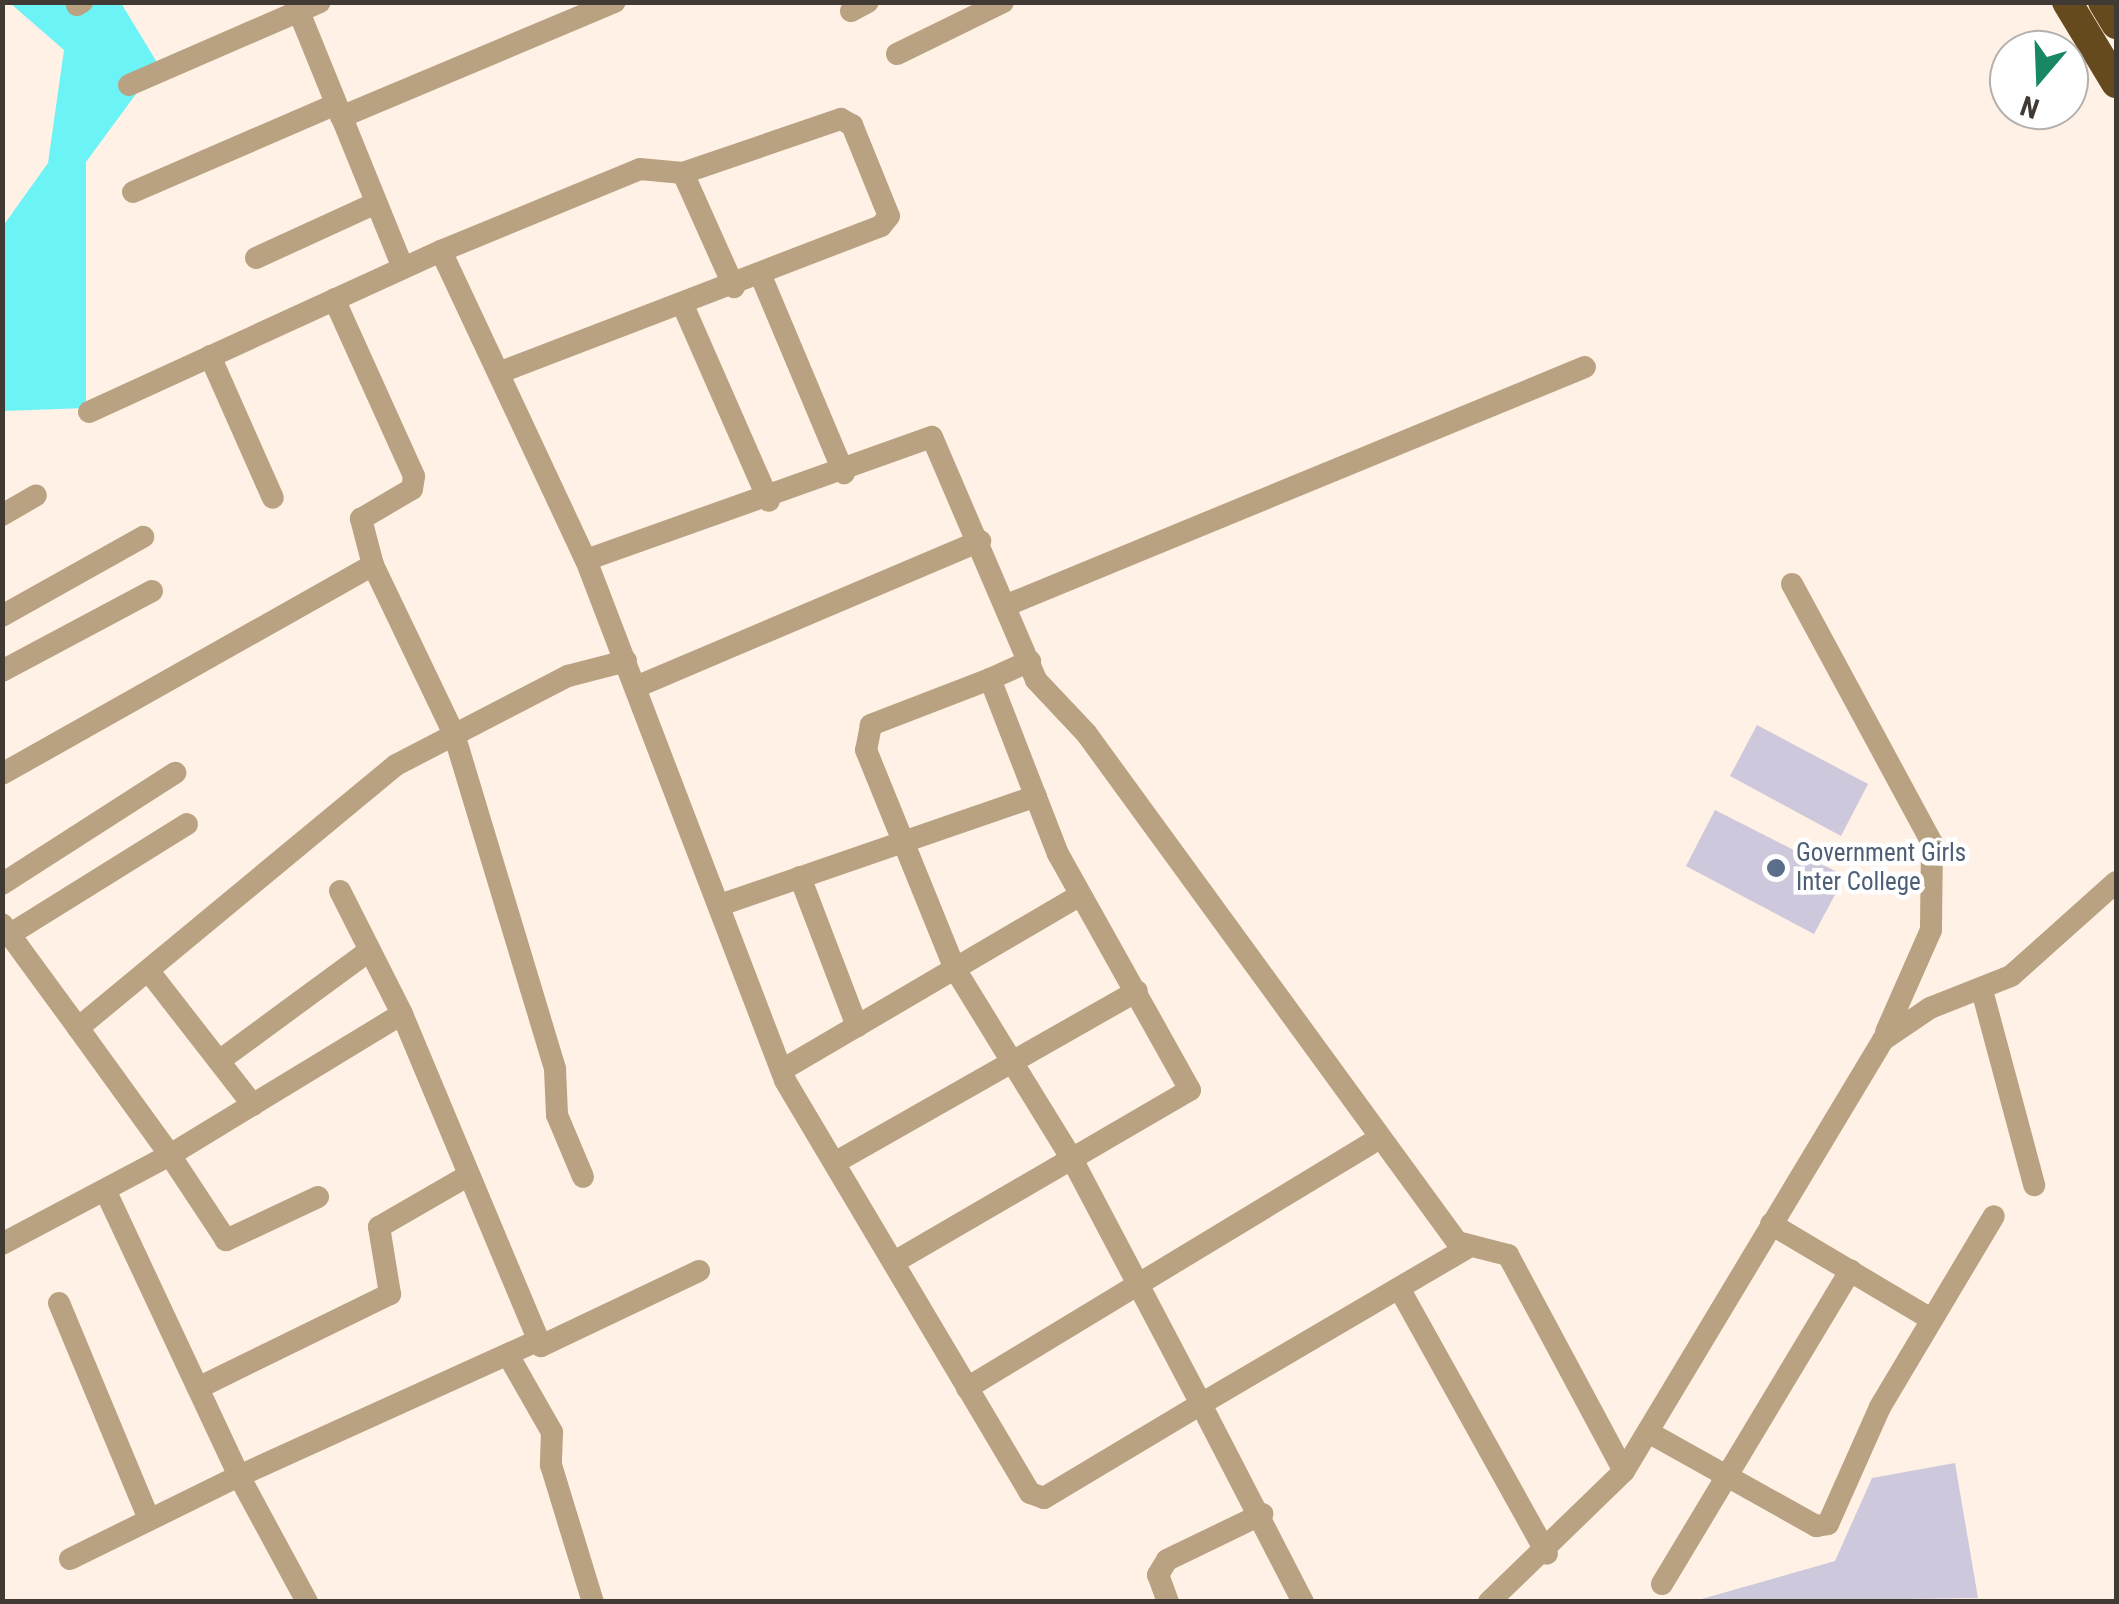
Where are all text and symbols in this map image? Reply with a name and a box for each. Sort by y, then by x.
north arrow [1989,30,2089,130]
text: N [2016,89,2043,125]
place label: Government Girls Inter College [1796,839,1966,898]
marker: Government Girls Inter College [1765,857,1787,879]

